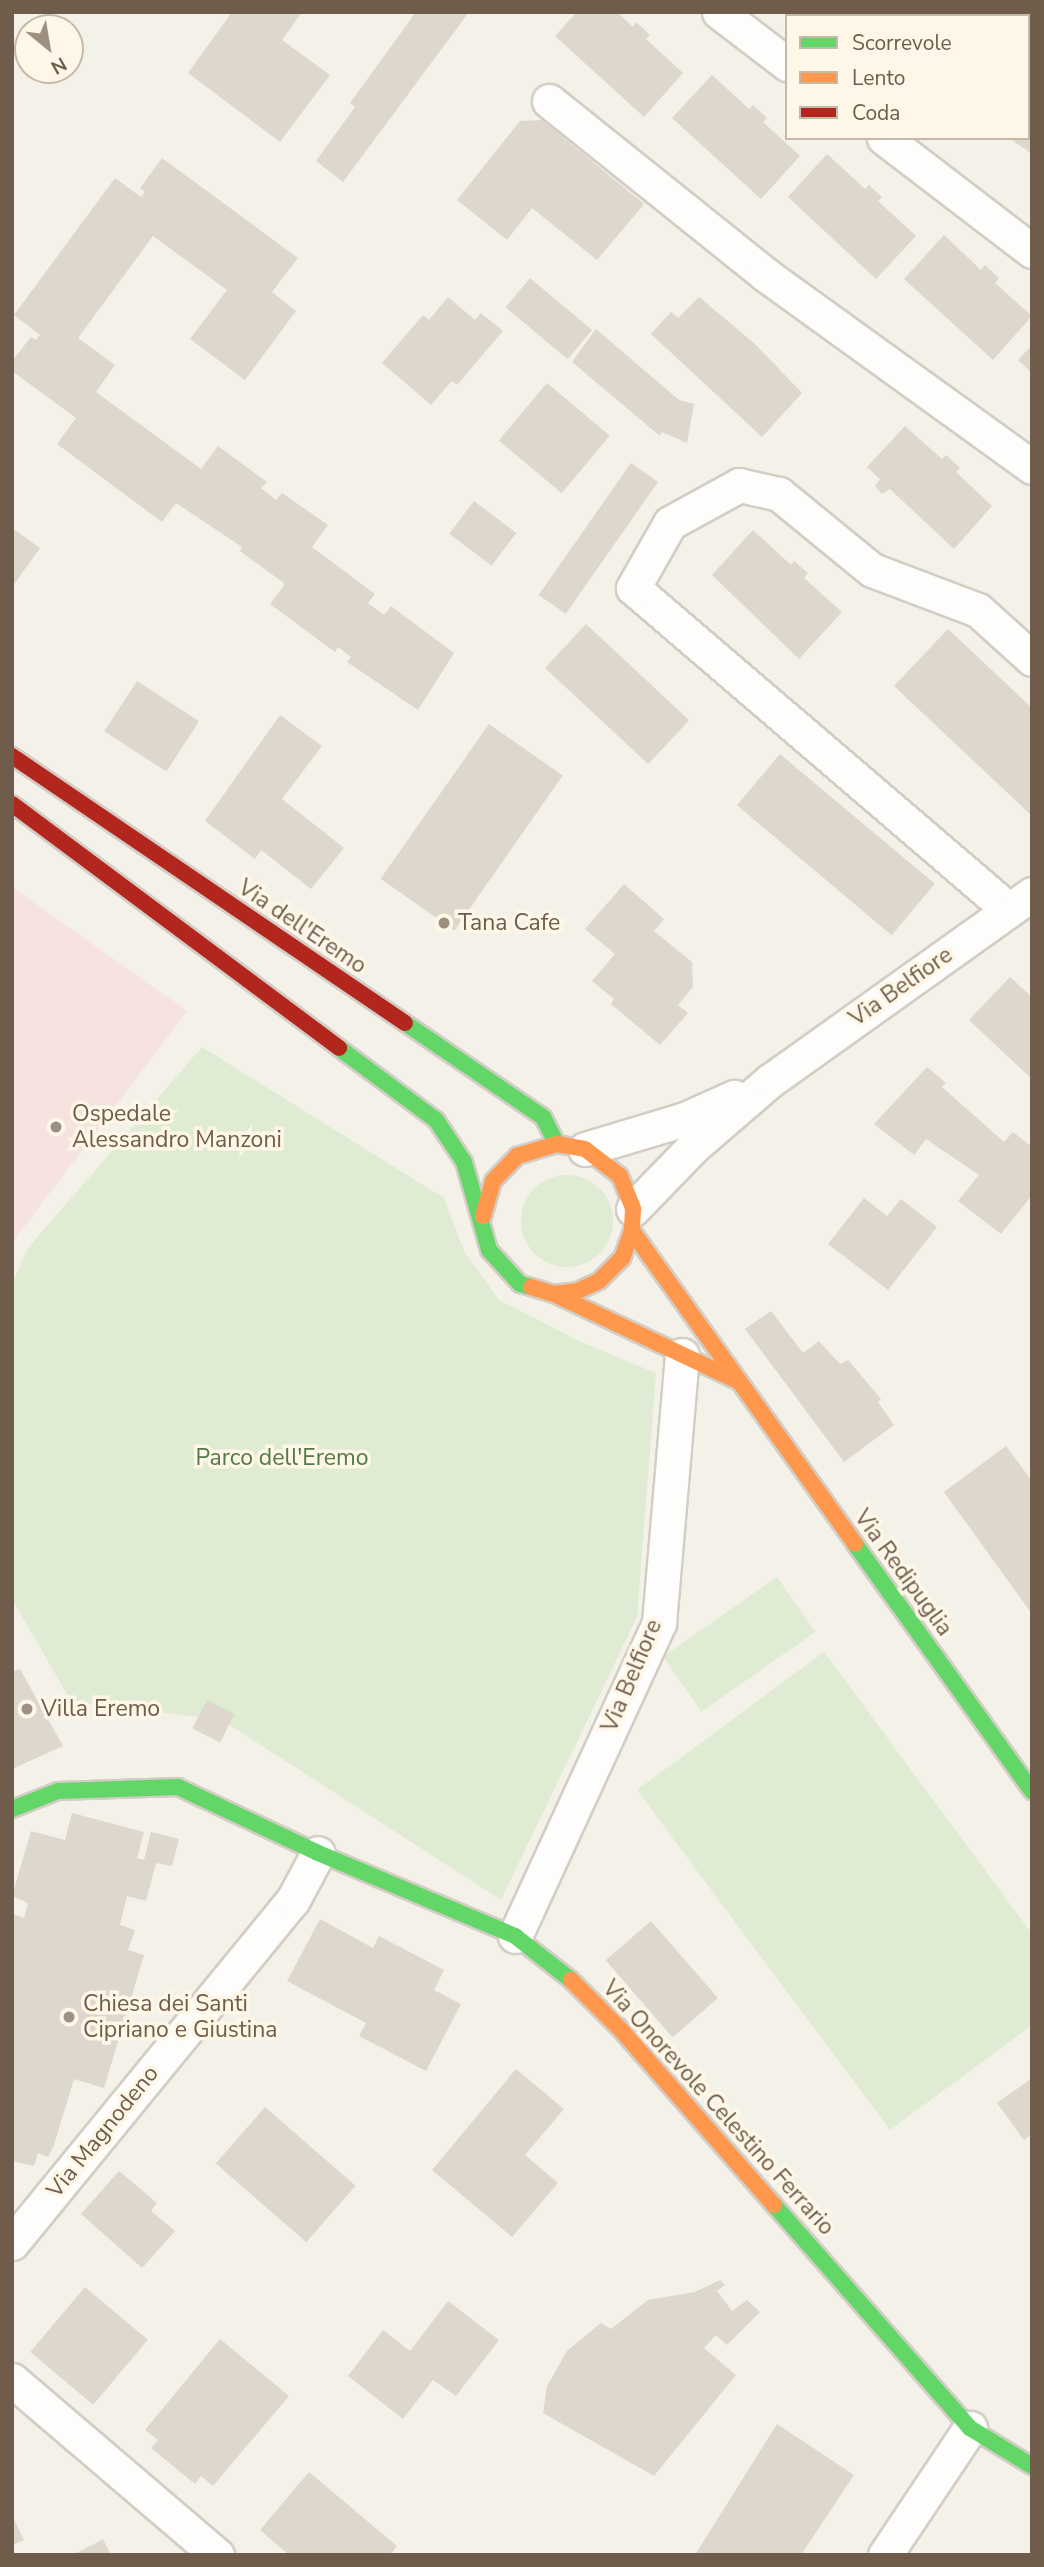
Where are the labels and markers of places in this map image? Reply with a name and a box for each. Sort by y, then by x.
place label: Tana Cafe [458,909,560,937]
marker: Tana Cafe [436,915,452,931]
place label: Ospedale Alessandro Manzoni [72,1100,282,1154]
marker: Ospedale Alessandro Manzoni [46,1117,66,1137]
place label: Villa Eremo [41,1695,160,1723]
marker: Villa Eremo [19,1701,35,1717]
place label: Chiesa dei Santi Cipriano e Giustina [83,1990,277,2044]
marker: Chiesa dei Santi Cipriano e Giustina [61,2009,77,2025]

